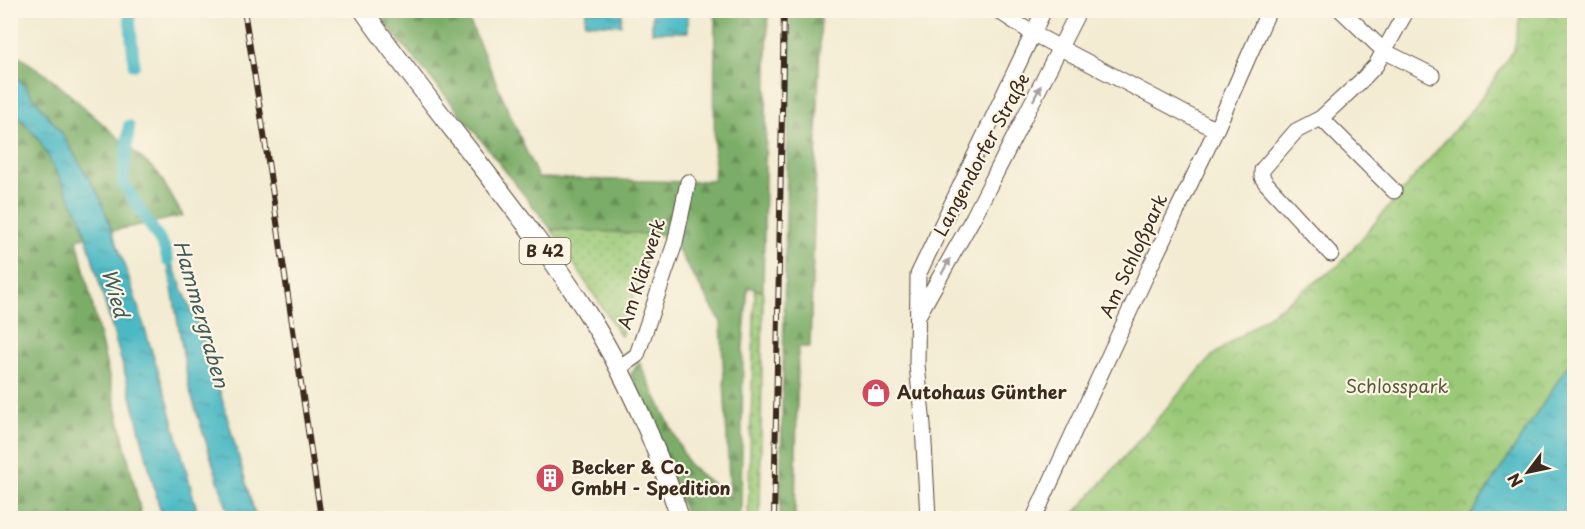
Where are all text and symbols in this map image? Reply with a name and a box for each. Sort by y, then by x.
street label: Langendorfer Straße [926,68,1035,241]
one-way arrow [1032,84,1042,101]
street label: Am Schloßpark [1092,189,1173,322]
street label: Am Klärwerk [610,215,671,333]
water label: Hammergraben [167,237,238,392]
road number: B 42 [520,238,570,264]
one-way arrow [941,258,952,274]
water label: Wied [95,265,138,323]
park label: Schlosspark [1345,372,1449,399]
shop icon: Autohaus Günther [860,377,892,409]
place label: Autohaus Günther [897,378,1068,405]
north arrow [1498,442,1558,502]
place label: Becker & Co. GmbH - Spedition [571,453,731,501]
building icon: Becker & Co. GmbH - Spedition [534,462,566,494]
text: N [1501,469,1528,492]

